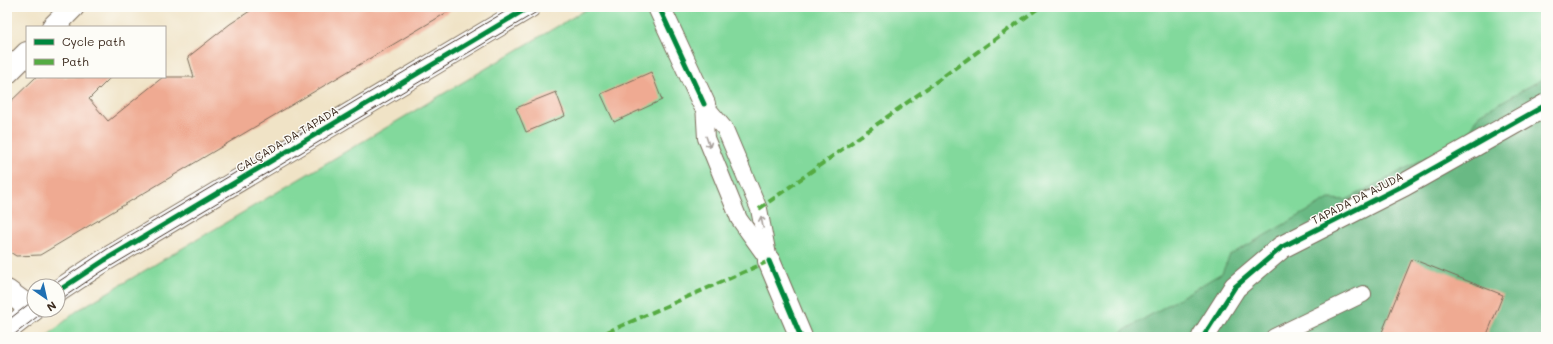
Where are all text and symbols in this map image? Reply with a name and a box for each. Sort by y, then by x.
legend [26,26,166,78]
text: Cycle path [62,33,125,49]
text: Path [62,53,89,69]
street label: CALÇADA DA TAPADA [233,103,341,175]
one-way arrow [705,136,713,148]
street label: TAPADA DA AJUDA [1309,168,1405,228]
one-way arrow [758,216,766,229]
north arrow [26,278,66,318]
text: N [44,298,60,315]

